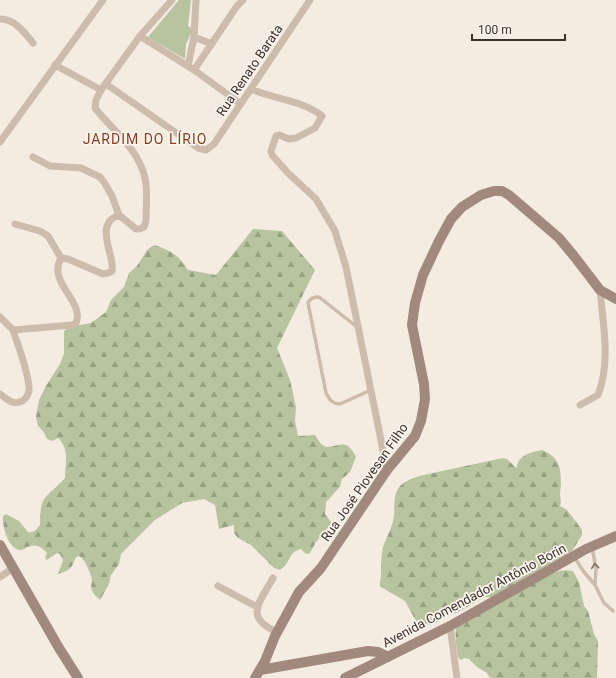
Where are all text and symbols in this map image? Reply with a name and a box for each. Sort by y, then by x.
scale bar [472,16,565,42]
street label: Rua Renato Barata [213,22,286,119]
text: 100 m [478,23,512,37]
district label: JARDIM DO LÍRIO [83,130,207,147]
street label: Rua José Piovesan Filho [318,420,411,544]
street label: Avenida Comendador Antônio Borin [380,541,569,650]
one-way arrow [590,563,599,569]

